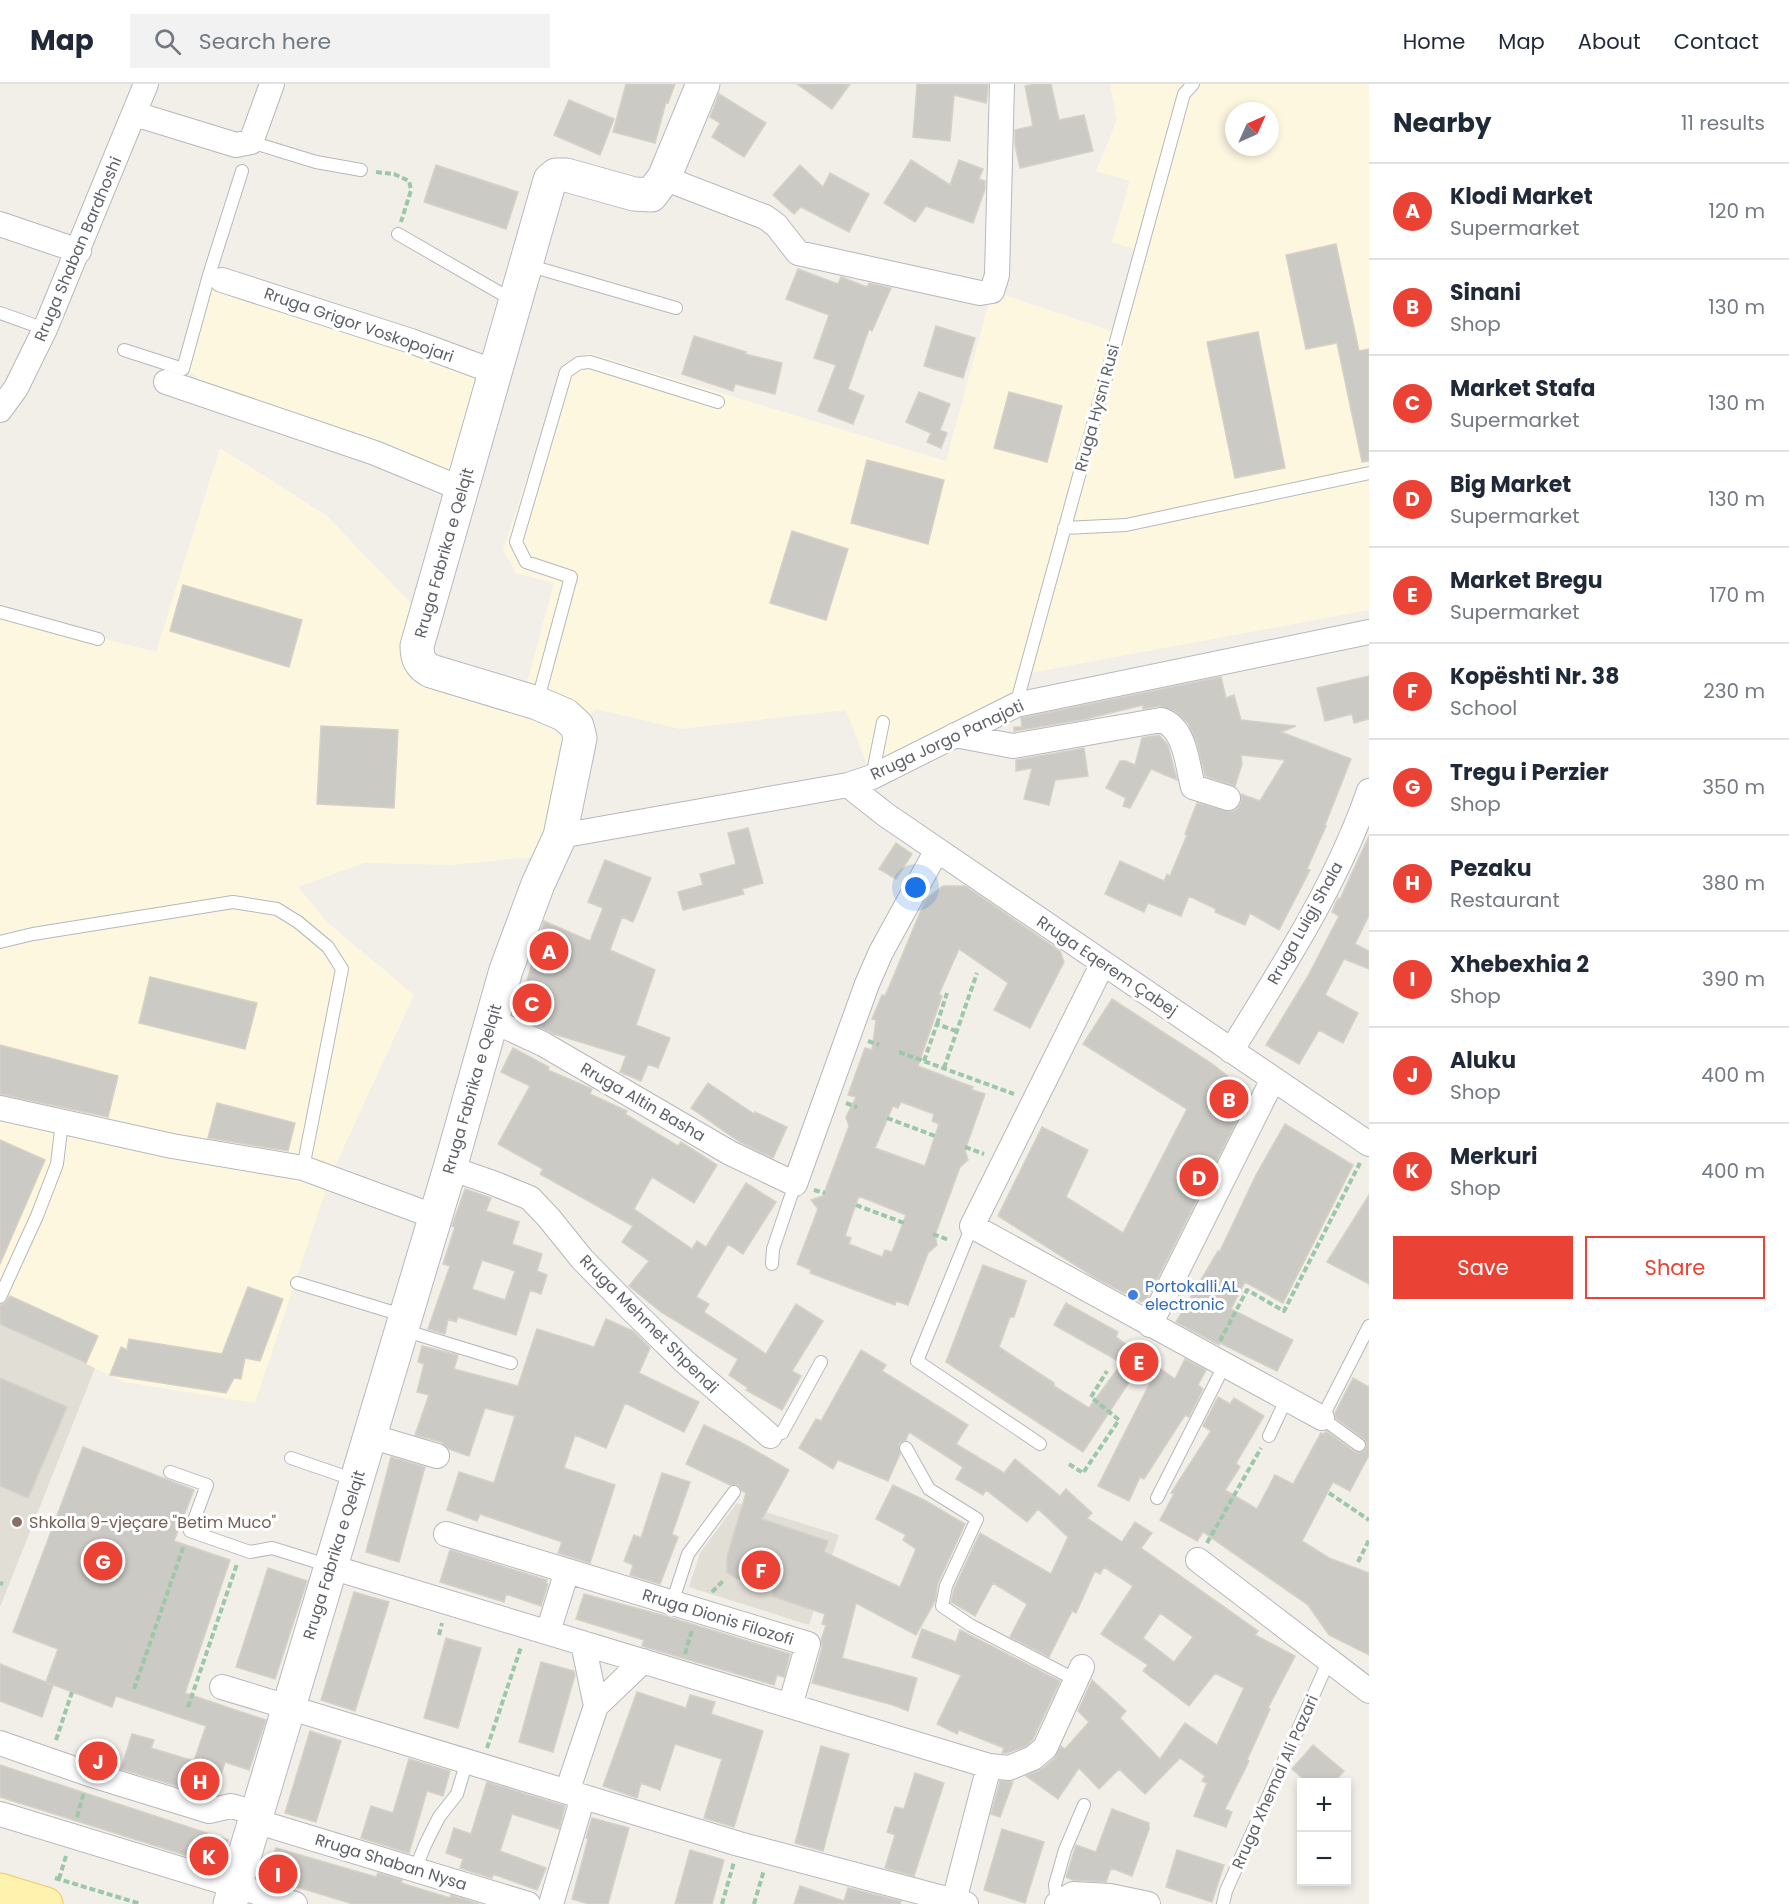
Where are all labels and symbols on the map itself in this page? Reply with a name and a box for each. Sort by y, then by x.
north arrow [1225,102,1279,156]
street label: Rruga Shaban Bardhoshi [29,153,127,345]
street label: Rruga Grigor Voskopojari [261,282,457,368]
street label: Rruga Hysni Rusi [1069,342,1125,474]
street label: Rruga Fabrika e Qelqit [409,465,479,641]
street label: Rruga Jorgo Panajoti [866,694,1028,786]
street label: Rruga Luigj Shala [1262,857,1348,989]
your location [901,873,930,902]
street label: Rruga Eqerem Çabej [1032,910,1182,1022]
pin: A [530,928,568,974]
pin: C [512,980,552,1026]
street label: Rruga Fabrika e Qelqit [437,1001,507,1177]
street label: Rruga Altin Basha [576,1057,710,1147]
pin: B [1210,1076,1248,1122]
pin: D [1180,1154,1218,1200]
street label: Rruga Mehmet Shpendi [575,1250,723,1398]
place label: Portokalli.AL electronic [1145,1275,1239,1316]
marker: Portokalli.AL electronic [1126,1288,1140,1302]
pin: E [1120,1340,1158,1384]
street label: Rruga Fabrika e Qelqit [297,1467,371,1643]
place label: Shkolla 9-vjeçare "Betim Muco" [29,1511,276,1534]
marker: Shkolla 9-vjeçare "Betim Muco" [10,1515,24,1529]
pin: G [84,1538,122,1584]
pin: F [742,1548,780,1592]
street label: Rruga Dionis Filozofi [640,1583,796,1651]
street label: Rruga Xhemal Ali Pazari [1226,1691,1324,1873]
pin: J [78,1738,118,1784]
pin: H [180,1758,220,1804]
street label: Rruga Shaban Nysa [312,1828,470,1896]
pin: K [190,1834,228,1878]
pin: I [258,1852,298,1896]

